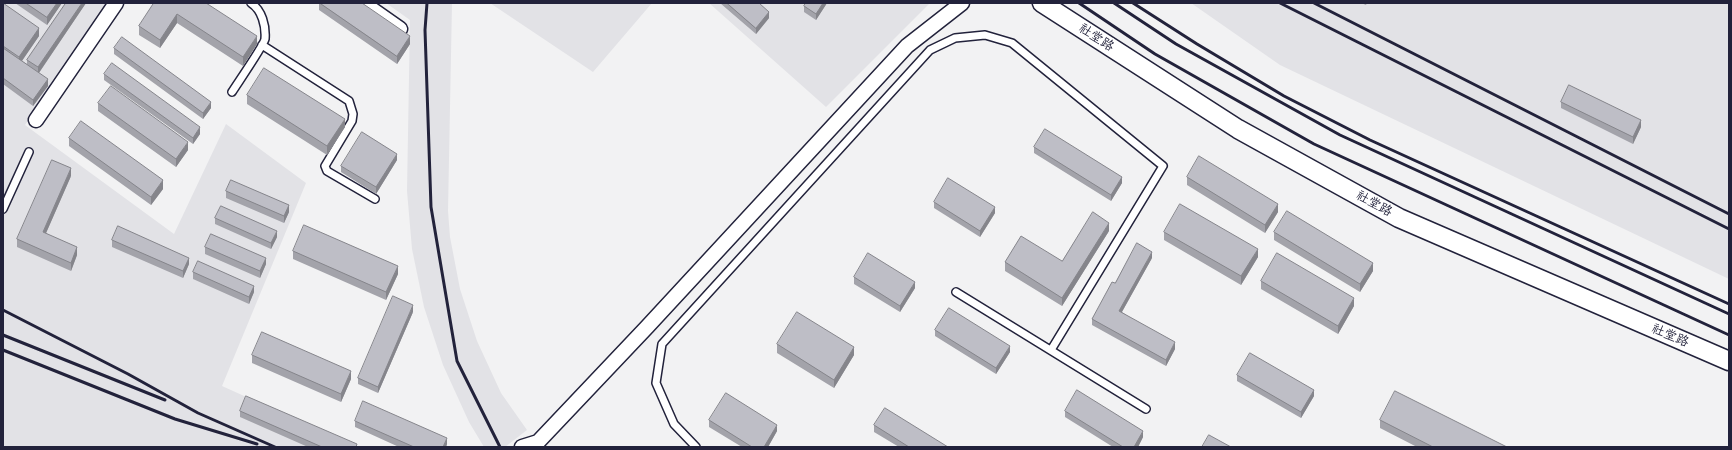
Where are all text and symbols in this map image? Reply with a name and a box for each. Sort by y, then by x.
street label: 社堂路 [1075,21,1117,55]
street label: 社堂路 [1353,188,1395,220]
street label: 社堂路 [1649,321,1691,351]

